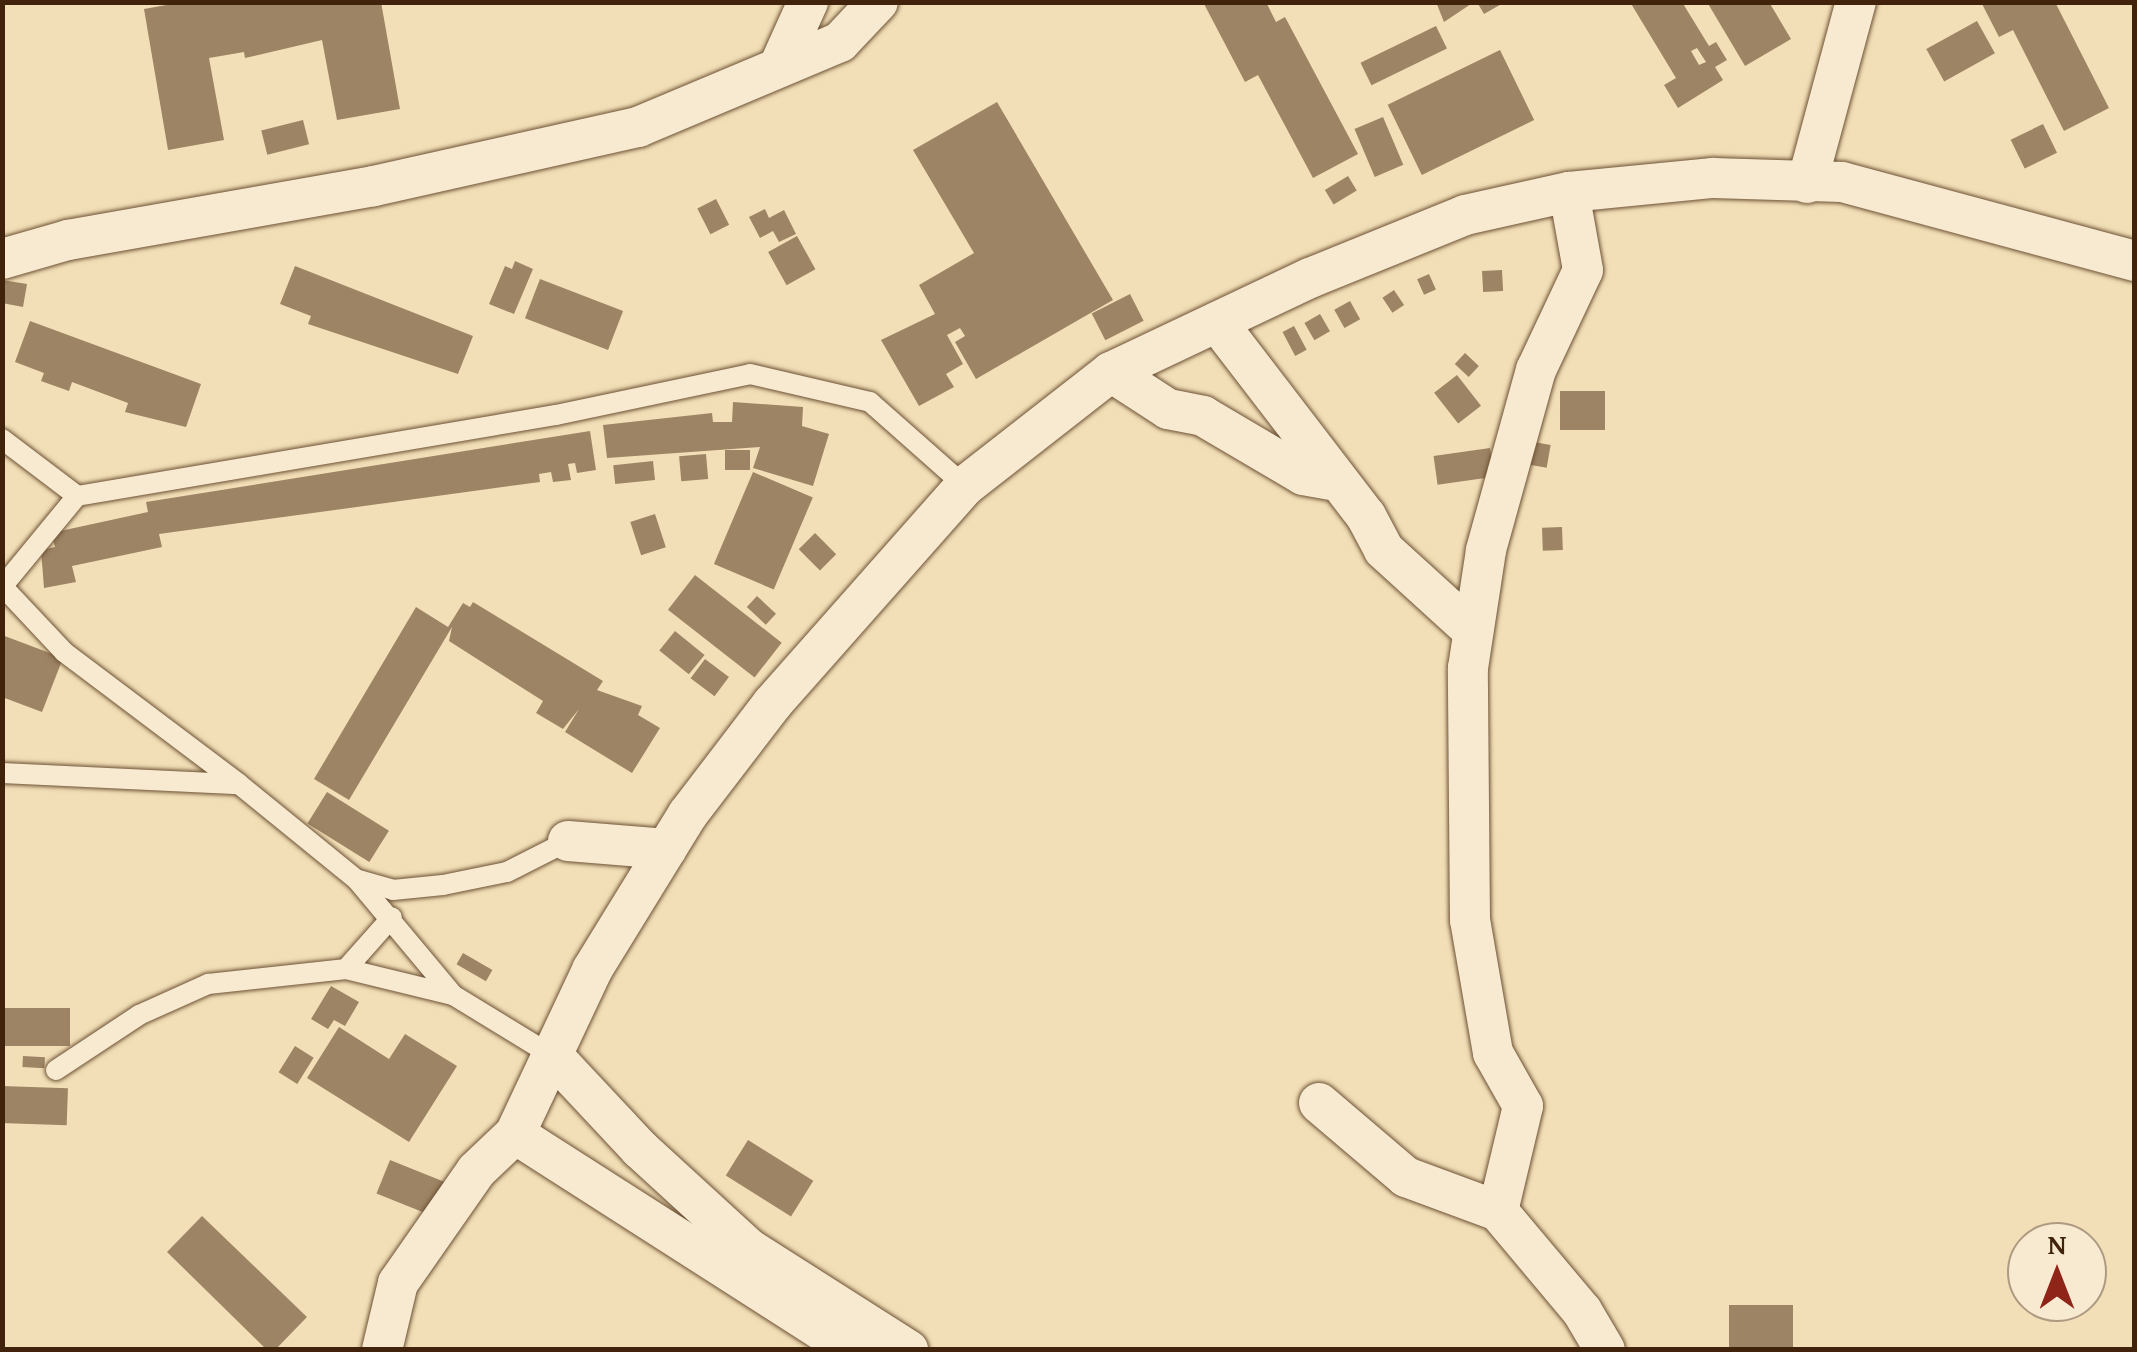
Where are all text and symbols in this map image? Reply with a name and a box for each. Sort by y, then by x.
north arrow [2007,1222,2107,1322]
text: N [2048,1223,2066,1264]

